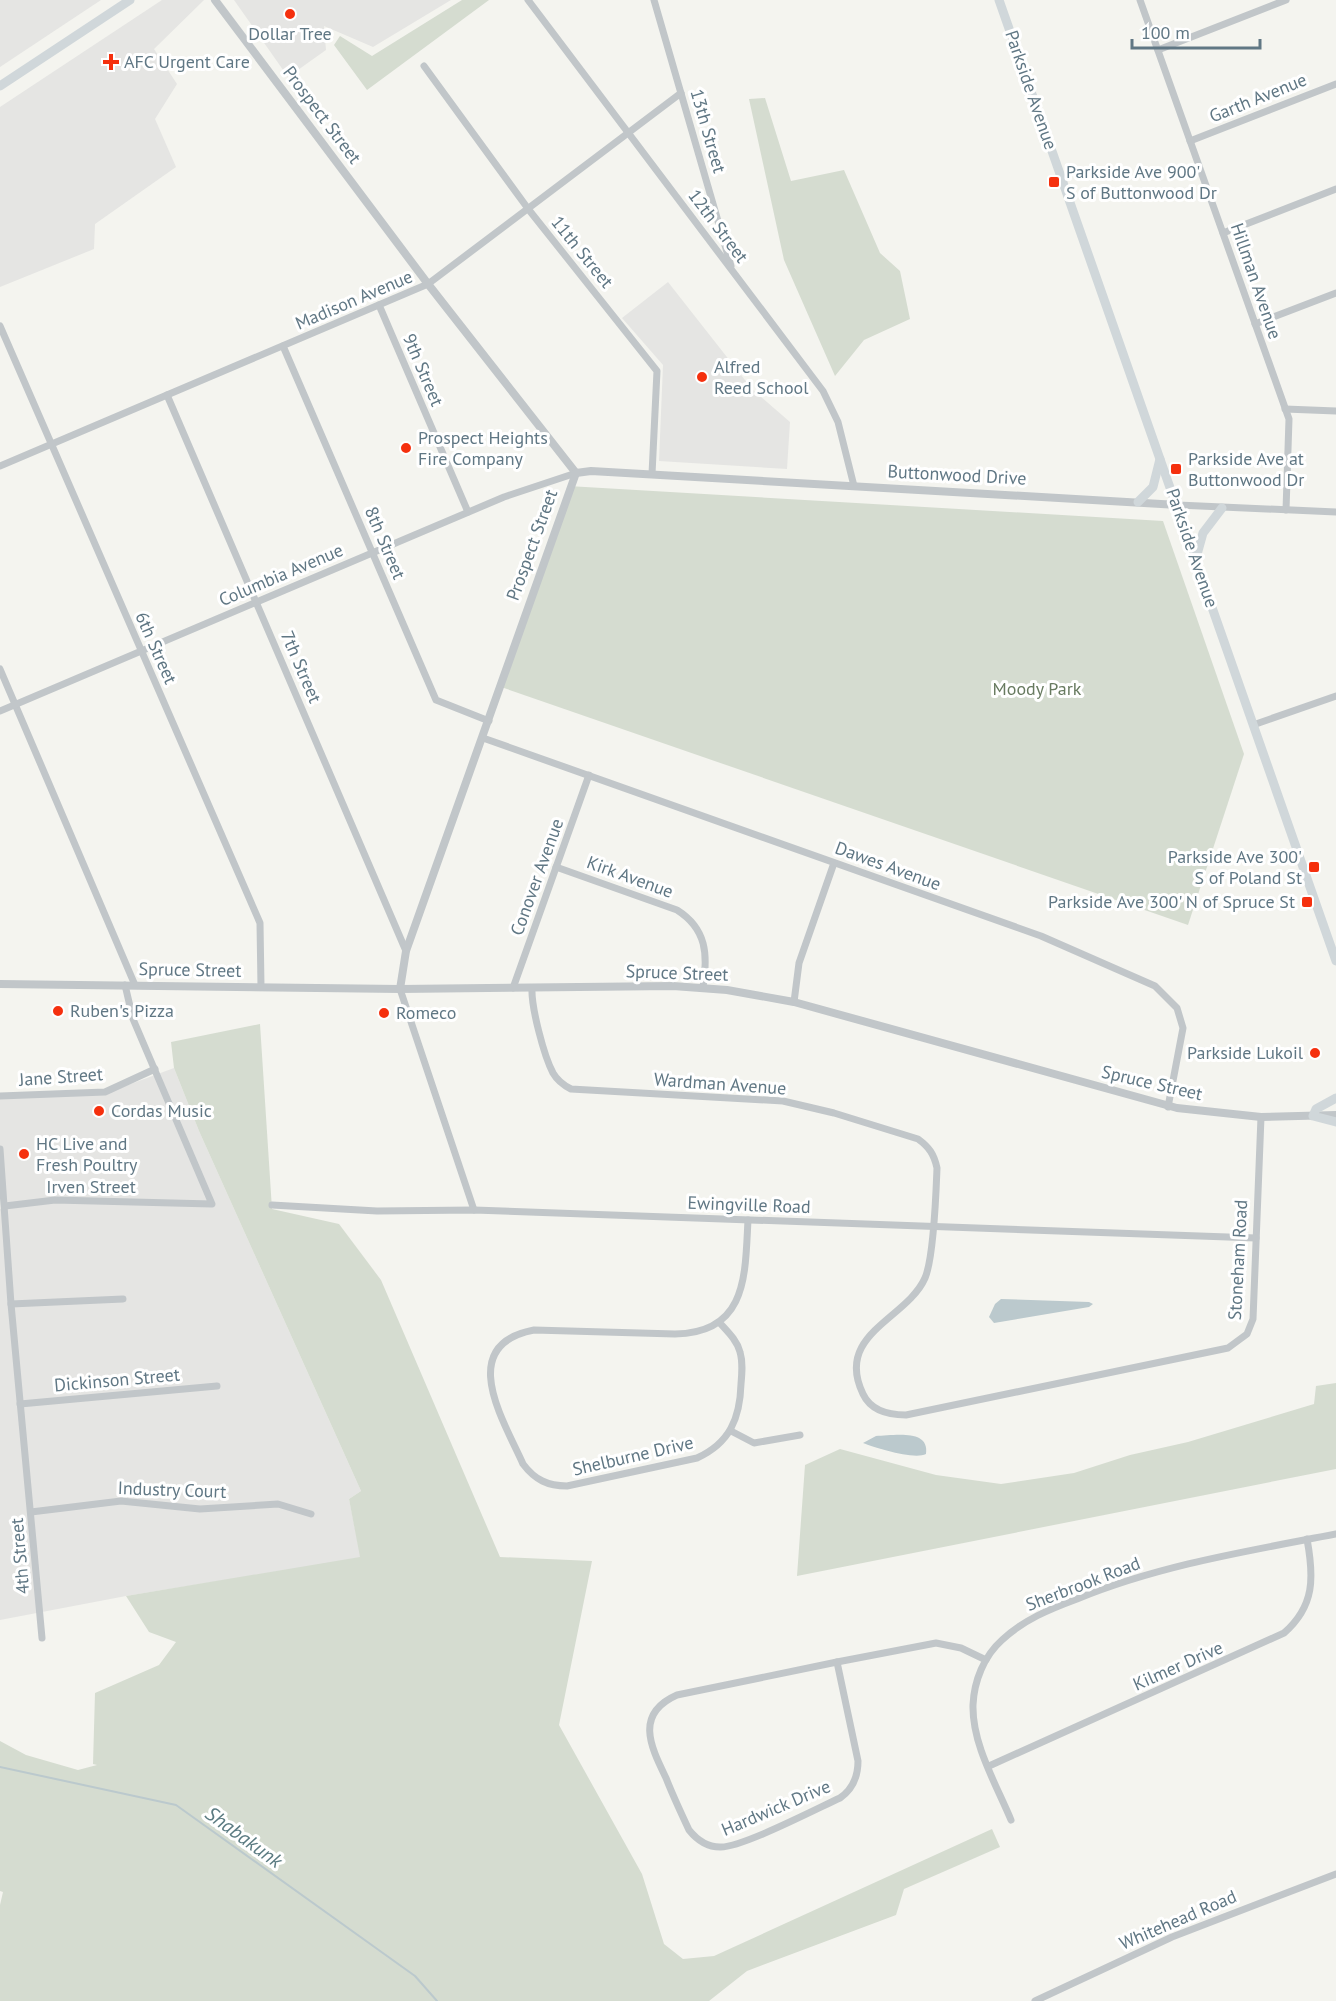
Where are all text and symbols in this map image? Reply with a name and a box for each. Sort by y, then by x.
marker: Dollar Tree [283,7,297,21]
scale bar [1132,12,1260,50]
text: 100 m [1141,21,1190,44]
place label: Dollar Tree [248,22,332,45]
street label: Parkside Avenue [1000,27,1063,153]
place label: AFC Urgent Care [124,50,250,73]
marker: AFC Urgent Care [102,53,120,71]
street label: Prospect Street [278,61,367,168]
street label: Garth Avenue [1206,68,1310,127]
street label: 13th Street [686,86,731,176]
place label: Parkside Ave 900' S of Buttonwood Dr [1066,160,1217,204]
marker: Parkside Ave 900' S of Buttonwood Dr [1047,175,1061,189]
street label: 12th Street [683,184,754,267]
street label: 11th Street [546,211,618,292]
street label: Hillman Avenue [1226,220,1287,342]
street label: Madison Avenue [292,264,416,335]
street label: 9th Street [398,330,449,410]
place label: Alfred Reed School [714,355,809,399]
marker: Alfred Reed School [695,370,709,384]
place label: Prospect Heights Fire Company [418,426,548,470]
marker: Prospect Heights Fire Company [399,441,413,455]
place label: Parkside Ave at Buttonwood Dr [1188,447,1304,491]
street label: Buttonwood Drive [887,459,1027,490]
marker: Parkside Ave at Buttonwood Dr [1169,462,1183,476]
street label: Parkside Avenue [1161,485,1224,611]
street label: Prospect Street [501,486,562,603]
street label: 8th Street [360,503,411,583]
street label: Columbia Avenue [215,538,346,611]
street label: 6th Street [130,608,183,687]
street label: 7th Street [276,627,327,706]
park label: Moody Park [993,677,1082,700]
street label: Conover Avenue [505,815,568,938]
street label: Dawes Avenue [832,836,944,895]
place label: Parkside Ave 300' S of Poland St [1168,845,1302,889]
street label: Kirk Avenue [584,850,677,903]
marker: Parkside Ave 300' S of Poland St [1307,860,1321,874]
place label: Parkside Ave 300' N of Spruce St [1048,890,1295,913]
marker: Parkside Ave 300' N of Spruce St [1300,895,1314,909]
street label: Spruce Street [138,957,242,982]
street label: Spruce Street [625,959,729,986]
place label: Ruben's Pizza [70,999,174,1022]
place label: Romeco [396,1001,456,1024]
marker: Ruben's Pizza [51,1004,65,1018]
marker: Romeco [377,1006,391,1020]
place label: Parkside Lukoil [1187,1041,1304,1064]
marker: Parkside Lukoil [1308,1046,1322,1060]
street label: Spruce Street [1099,1060,1205,1105]
street label: Jane Street [17,1062,104,1091]
street label: Wardman Avenue [653,1067,787,1100]
place label: Cordas Music [111,1099,212,1122]
marker: Cordas Music [92,1104,106,1118]
place label: HC Live and Fresh Poultry [36,1132,138,1176]
marker: HC Live and Fresh Poultry [17,1147,31,1161]
street label: Irven Street [46,1175,136,1198]
street label: Ewingville Road [687,1191,811,1218]
street label: Stoneham Road [1223,1199,1252,1321]
street label: Dickinson Street [53,1363,181,1396]
street label: Shelburne Drive [570,1430,696,1481]
street label: Industry Court [117,1476,227,1503]
street label: 4th Street [5,1517,34,1595]
street label: Sherbrook Road [1022,1551,1143,1616]
street label: Kilmer Drive [1129,1635,1226,1696]
street label: Hardwick Drive [718,1774,834,1841]
water label: Shabakunk [200,1800,289,1874]
street label: Whitehead Road [1116,1885,1240,1955]

